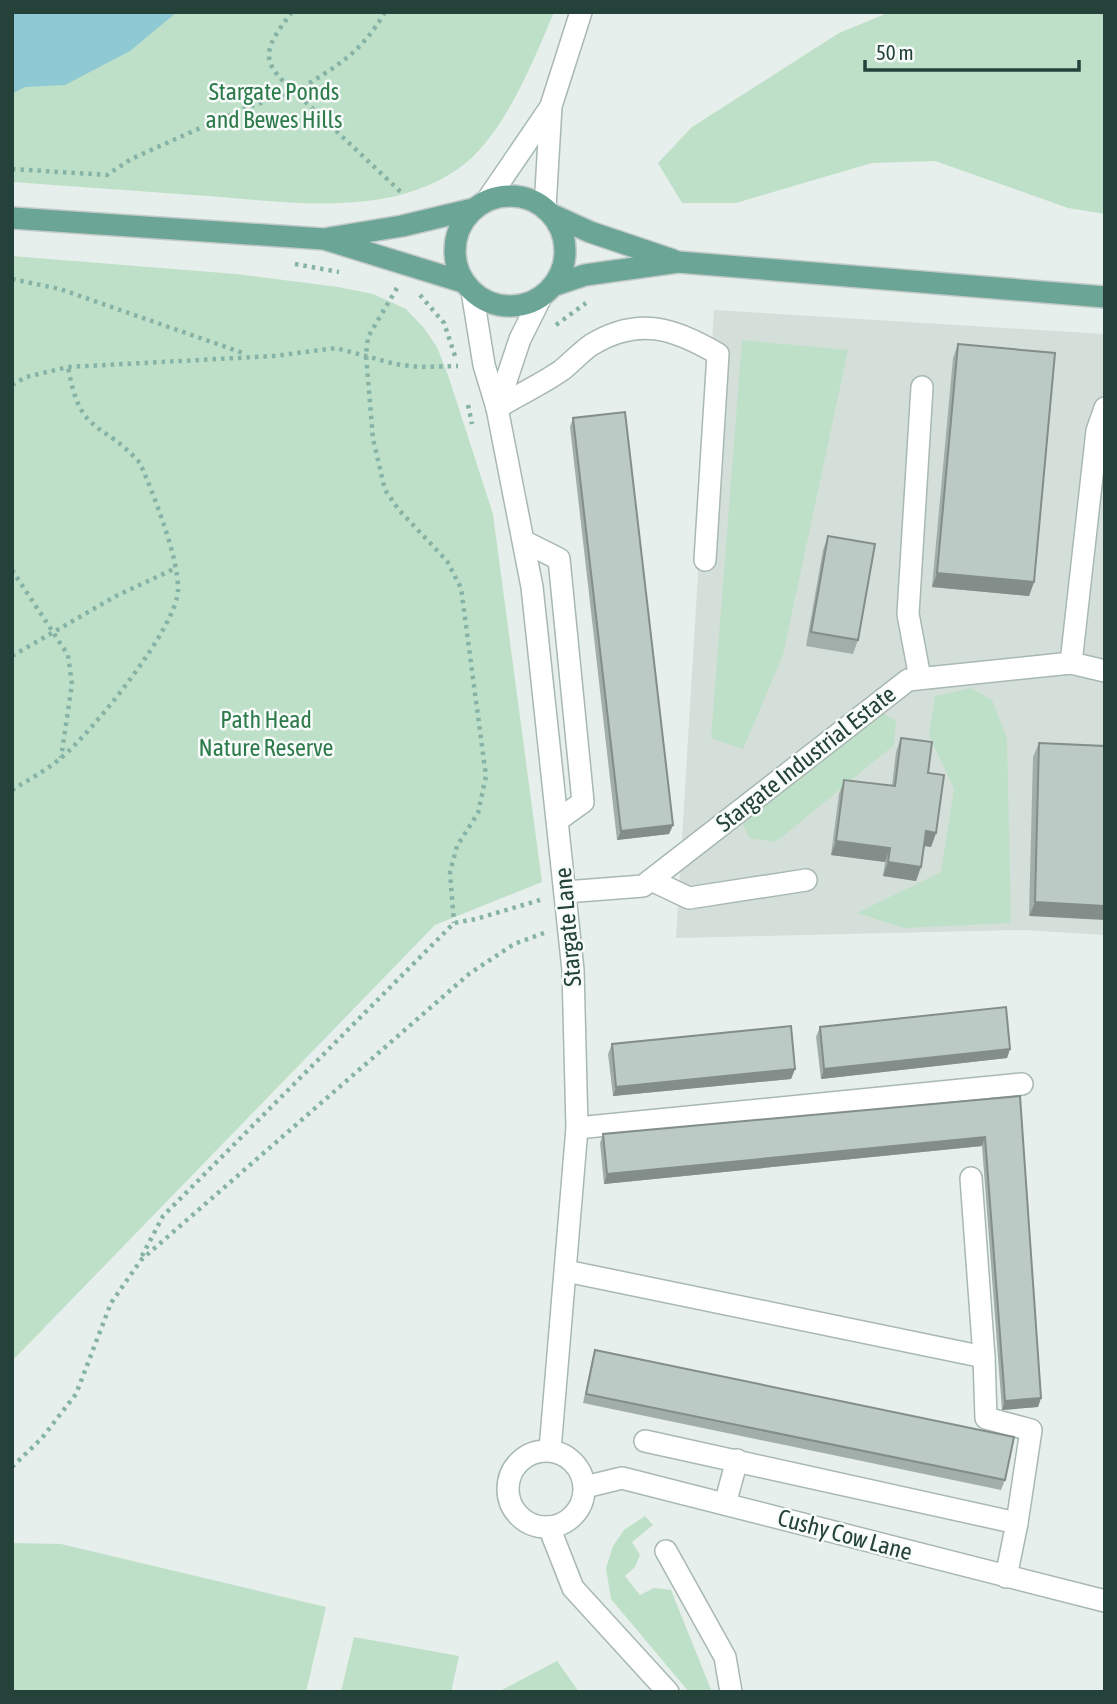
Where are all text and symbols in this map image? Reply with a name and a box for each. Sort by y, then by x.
scale bar [865,28,1078,72]
text: 50 m [876,40,914,64]
park label: Stargate Ponds and Bewes Hills [206,78,342,133]
street label: Stargate Industrial Estate [711,680,901,837]
park label: Path Head Nature Reserve [199,706,333,761]
street label: Stargate Lane [549,866,586,988]
street label: Cushy Cow Lane [775,1504,915,1565]

